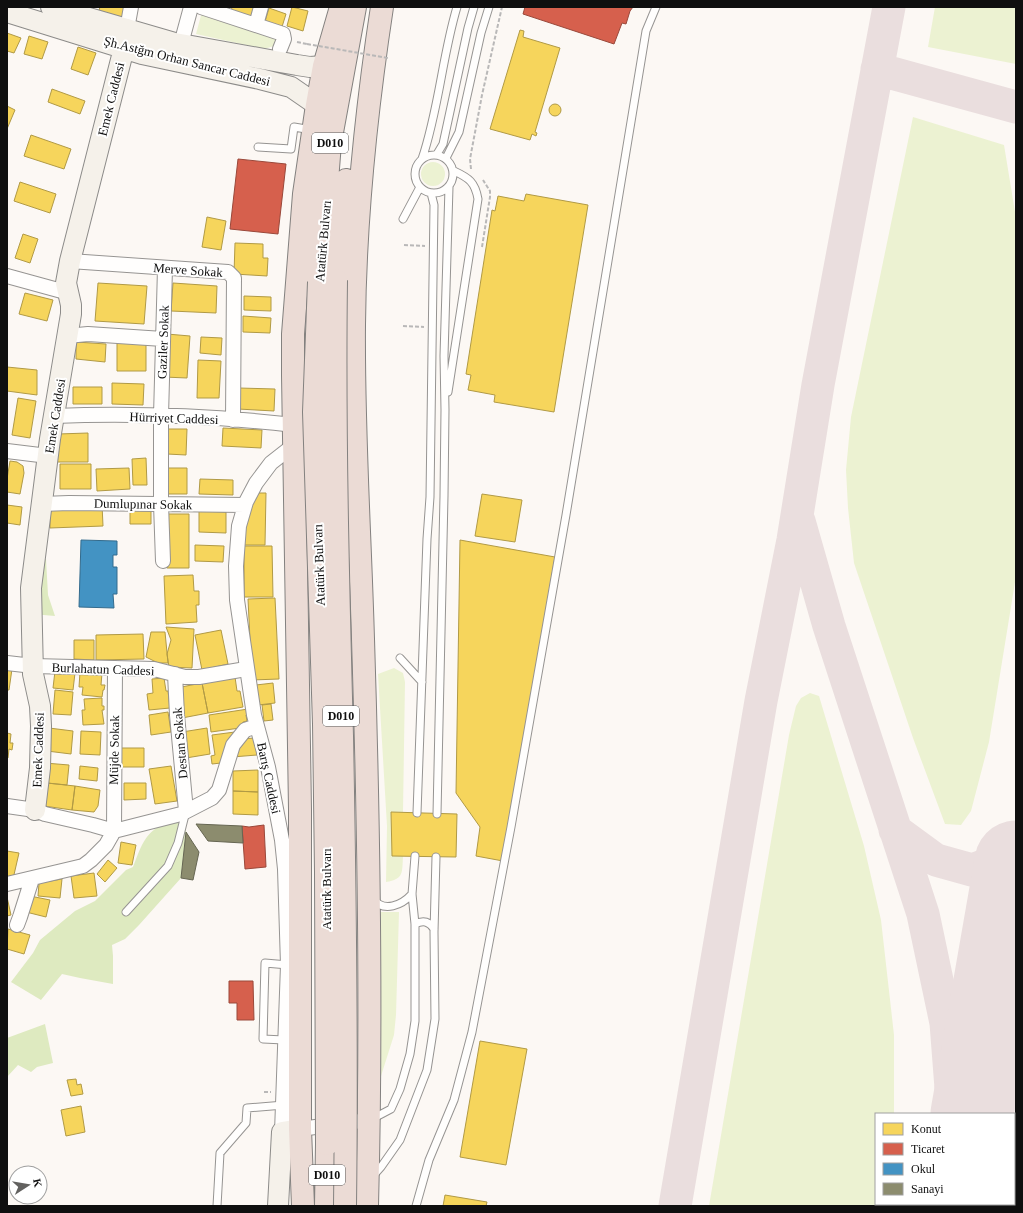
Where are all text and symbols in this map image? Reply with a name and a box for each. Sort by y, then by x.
street label: Şh.Astğm Orhan Sancar Caddesi [102,33,272,89]
street label: Emek Caddesi [95,60,127,137]
road number: D010 [312,133,348,153]
street label: Atatürk Bulvarı [312,199,334,282]
street label: Merve Sokak [153,260,224,280]
street label: Gaziler Sokak [154,304,172,379]
street label: Emek Caddesi [42,377,68,454]
street label: Hürriyet Caddesi [129,409,219,427]
street label: Dumlupınar Sokak [94,496,193,512]
street label: Atatürk Bulvarı [310,523,328,606]
street label: Burlahatun Caddesi [51,660,155,678]
street label: Destan Sokak [169,706,191,779]
road number: D010 [323,706,359,726]
street label: Emek Caddesi [29,712,47,788]
street label: Müjde Sokak [106,715,122,785]
street label: Barış Caddesi [254,741,284,815]
street label: Atatürk Bulvarı [319,848,334,930]
legend [875,1113,1015,1205]
text: Konut [911,1122,942,1136]
text: Ticaret [911,1142,945,1156]
text: Okul [911,1162,936,1176]
north arrow [8,1165,48,1205]
road number: D010 [309,1165,345,1185]
text: K [31,1177,45,1189]
text: Sanayi [911,1182,944,1196]

